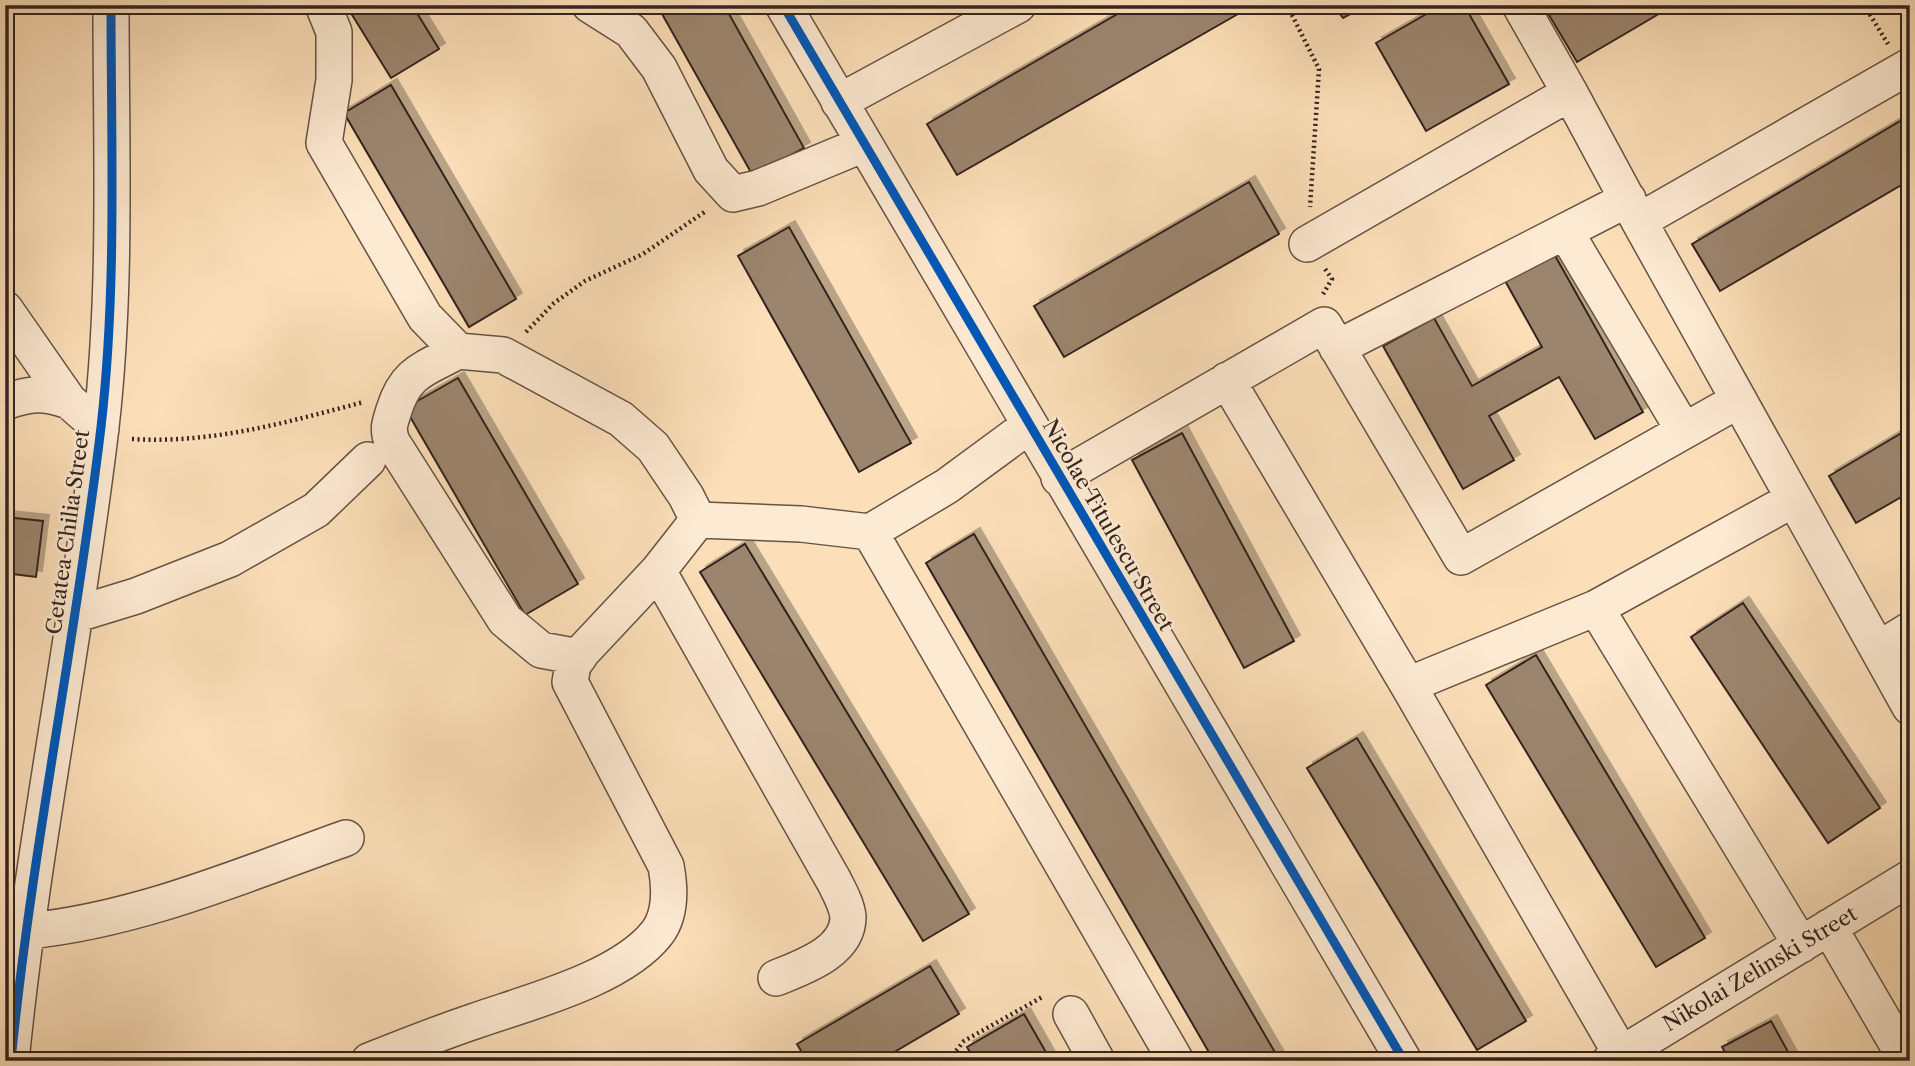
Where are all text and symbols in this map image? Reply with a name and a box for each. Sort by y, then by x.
street label: Nicolae Titulescu Street [1038,415,1180,635]
street label: Cetatea Chilia Street [41,427,94,636]
street label: Nikolai Zelinski Street [1658,900,1862,1036]

